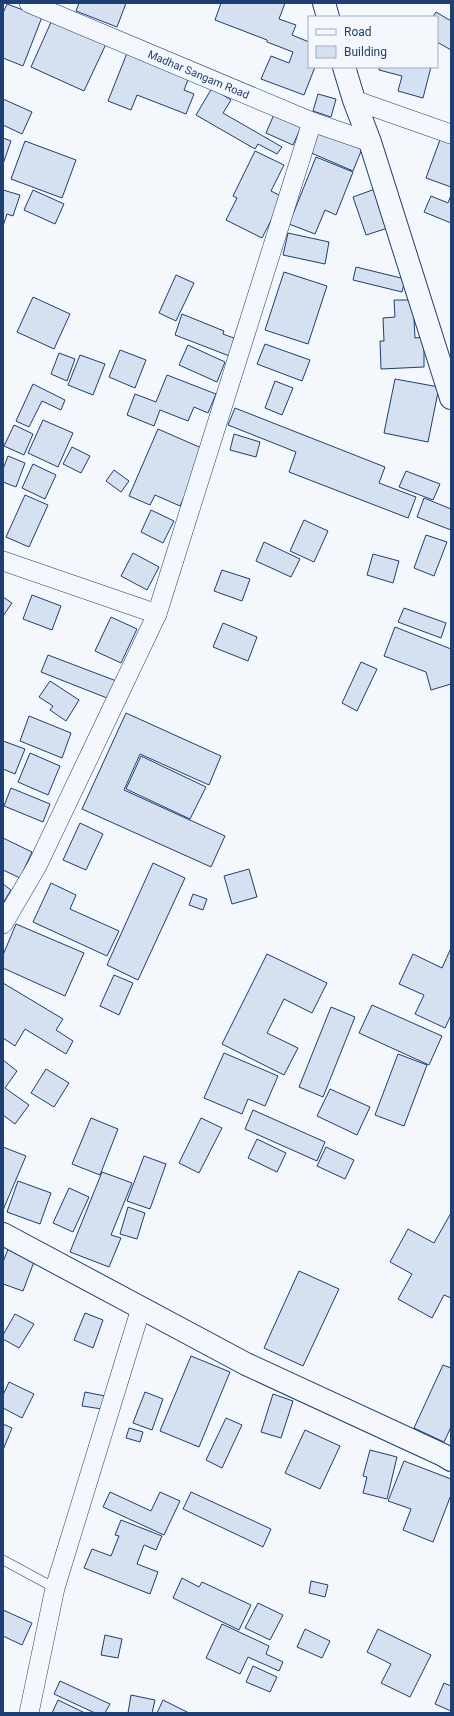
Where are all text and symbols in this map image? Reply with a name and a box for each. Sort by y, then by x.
legend [308,16,438,68]
text: Road [344,25,372,39]
text: Building [344,45,387,59]
street label: Madhar Sangam Road [146,47,251,101]

